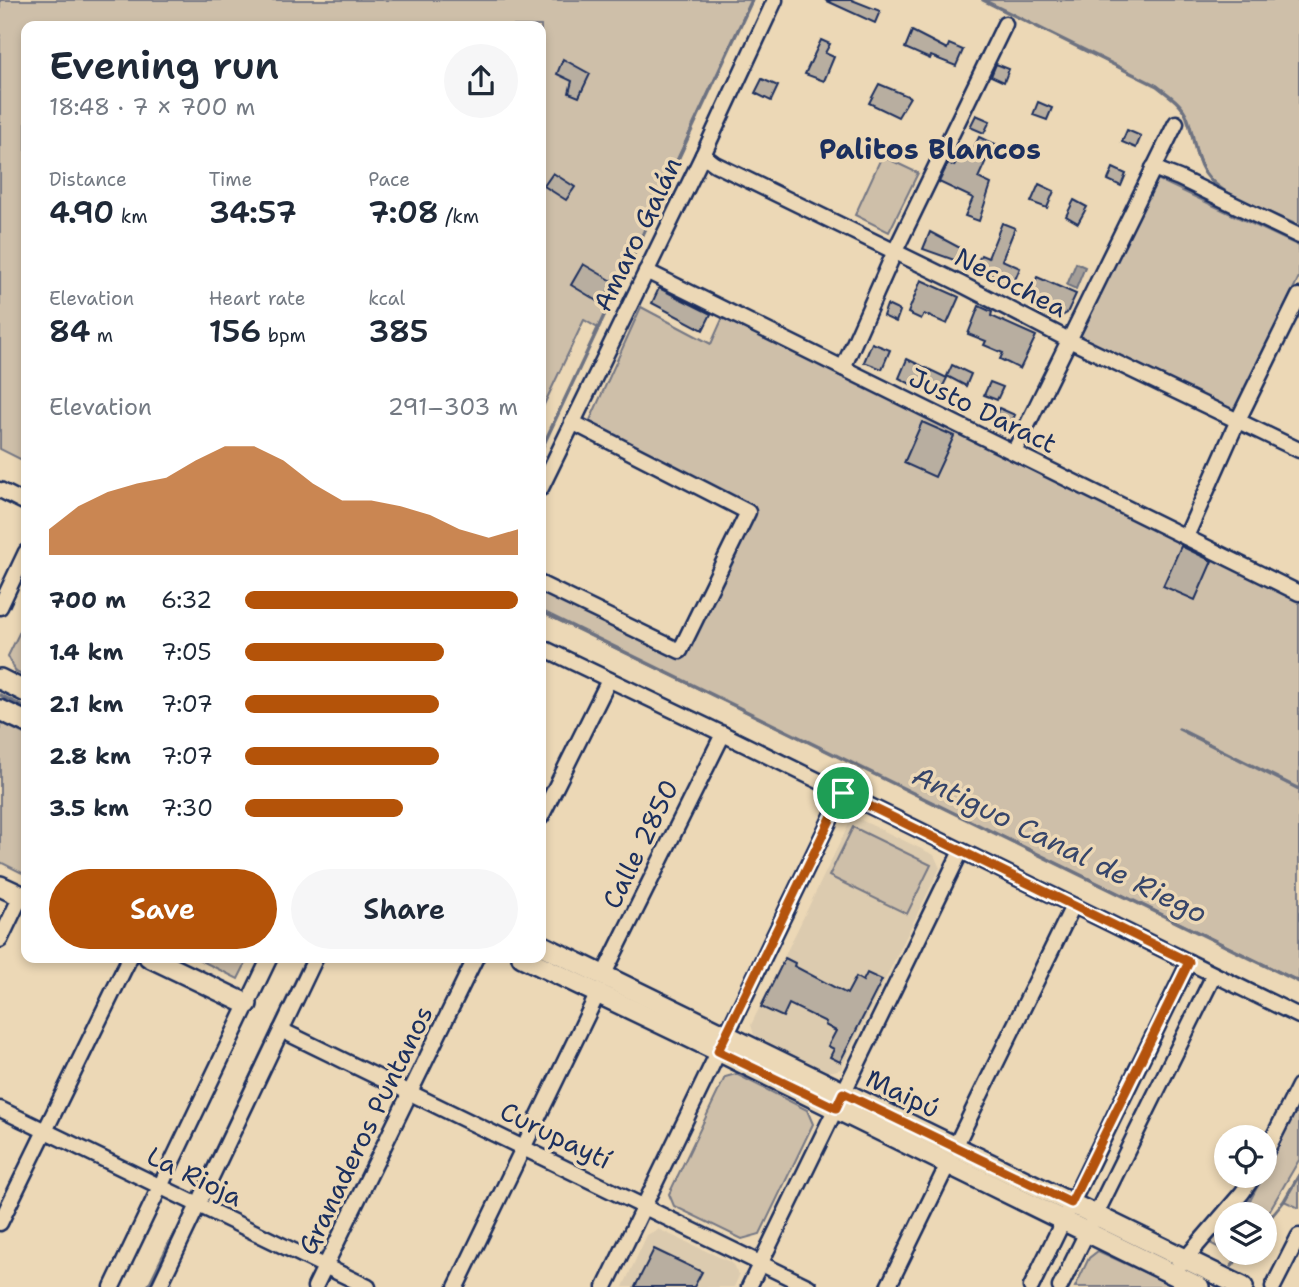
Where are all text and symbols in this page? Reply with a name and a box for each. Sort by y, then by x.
text: Evening run [49,40,279,91]
button: share [444,44,518,118]
text: 18:48 · 7 × 700 m [49,92,255,122]
district label: Palitos Blancos [819,130,1041,168]
street label: Amaro Galán [584,151,690,317]
text: Distance [49,167,127,192]
text: Time [209,167,252,192]
text: Pace [368,167,410,192]
text: 4.90 [49,192,114,233]
text: 34:57 [209,192,297,233]
text: 7:08 [368,192,439,233]
text: km [114,204,148,229]
text: /km [439,204,479,229]
street label: Necochea [949,239,1073,325]
text: Elevation [49,286,134,311]
text: Heart rate [209,286,305,311]
text: kcal [368,286,405,311]
text: 84 [49,311,90,352]
text: 156 [209,311,261,352]
text: 385 [368,311,428,352]
text: m [90,323,113,348]
text: bpm [261,323,306,348]
street label: Justo Daract [903,359,1063,461]
text: Elevation [49,392,152,422]
text: 291–303 m [388,392,518,422]
text: 700 m [49,585,126,615]
text: 6:32 [161,585,212,615]
text: 1.4 km [49,637,123,667]
text: 7:05 [161,637,212,667]
text: 2.1 km [49,689,123,719]
text: 7:07 [161,689,213,719]
text: 2.8 km [49,741,131,771]
text: 7:07 [161,741,213,771]
water label: Antiguo Canal de Riego [906,756,1214,932]
pin [813,763,873,823]
street label: Calle 2850 [594,774,686,914]
icon: arrive [824,774,862,812]
text: 3.5 km [49,793,129,823]
text: 7:30 [161,793,213,823]
button: Save [49,869,277,949]
button: Share [291,869,518,949]
street label: Granaderos Puntanos [289,1000,441,1260]
street label: Maipú [860,1060,946,1126]
street label: Curupaytí [494,1093,618,1177]
map controls [1214,1125,1277,1265]
button: locate [1214,1125,1277,1188]
street label: La Rioja [141,1138,249,1214]
button: layers [1214,1202,1277,1265]

